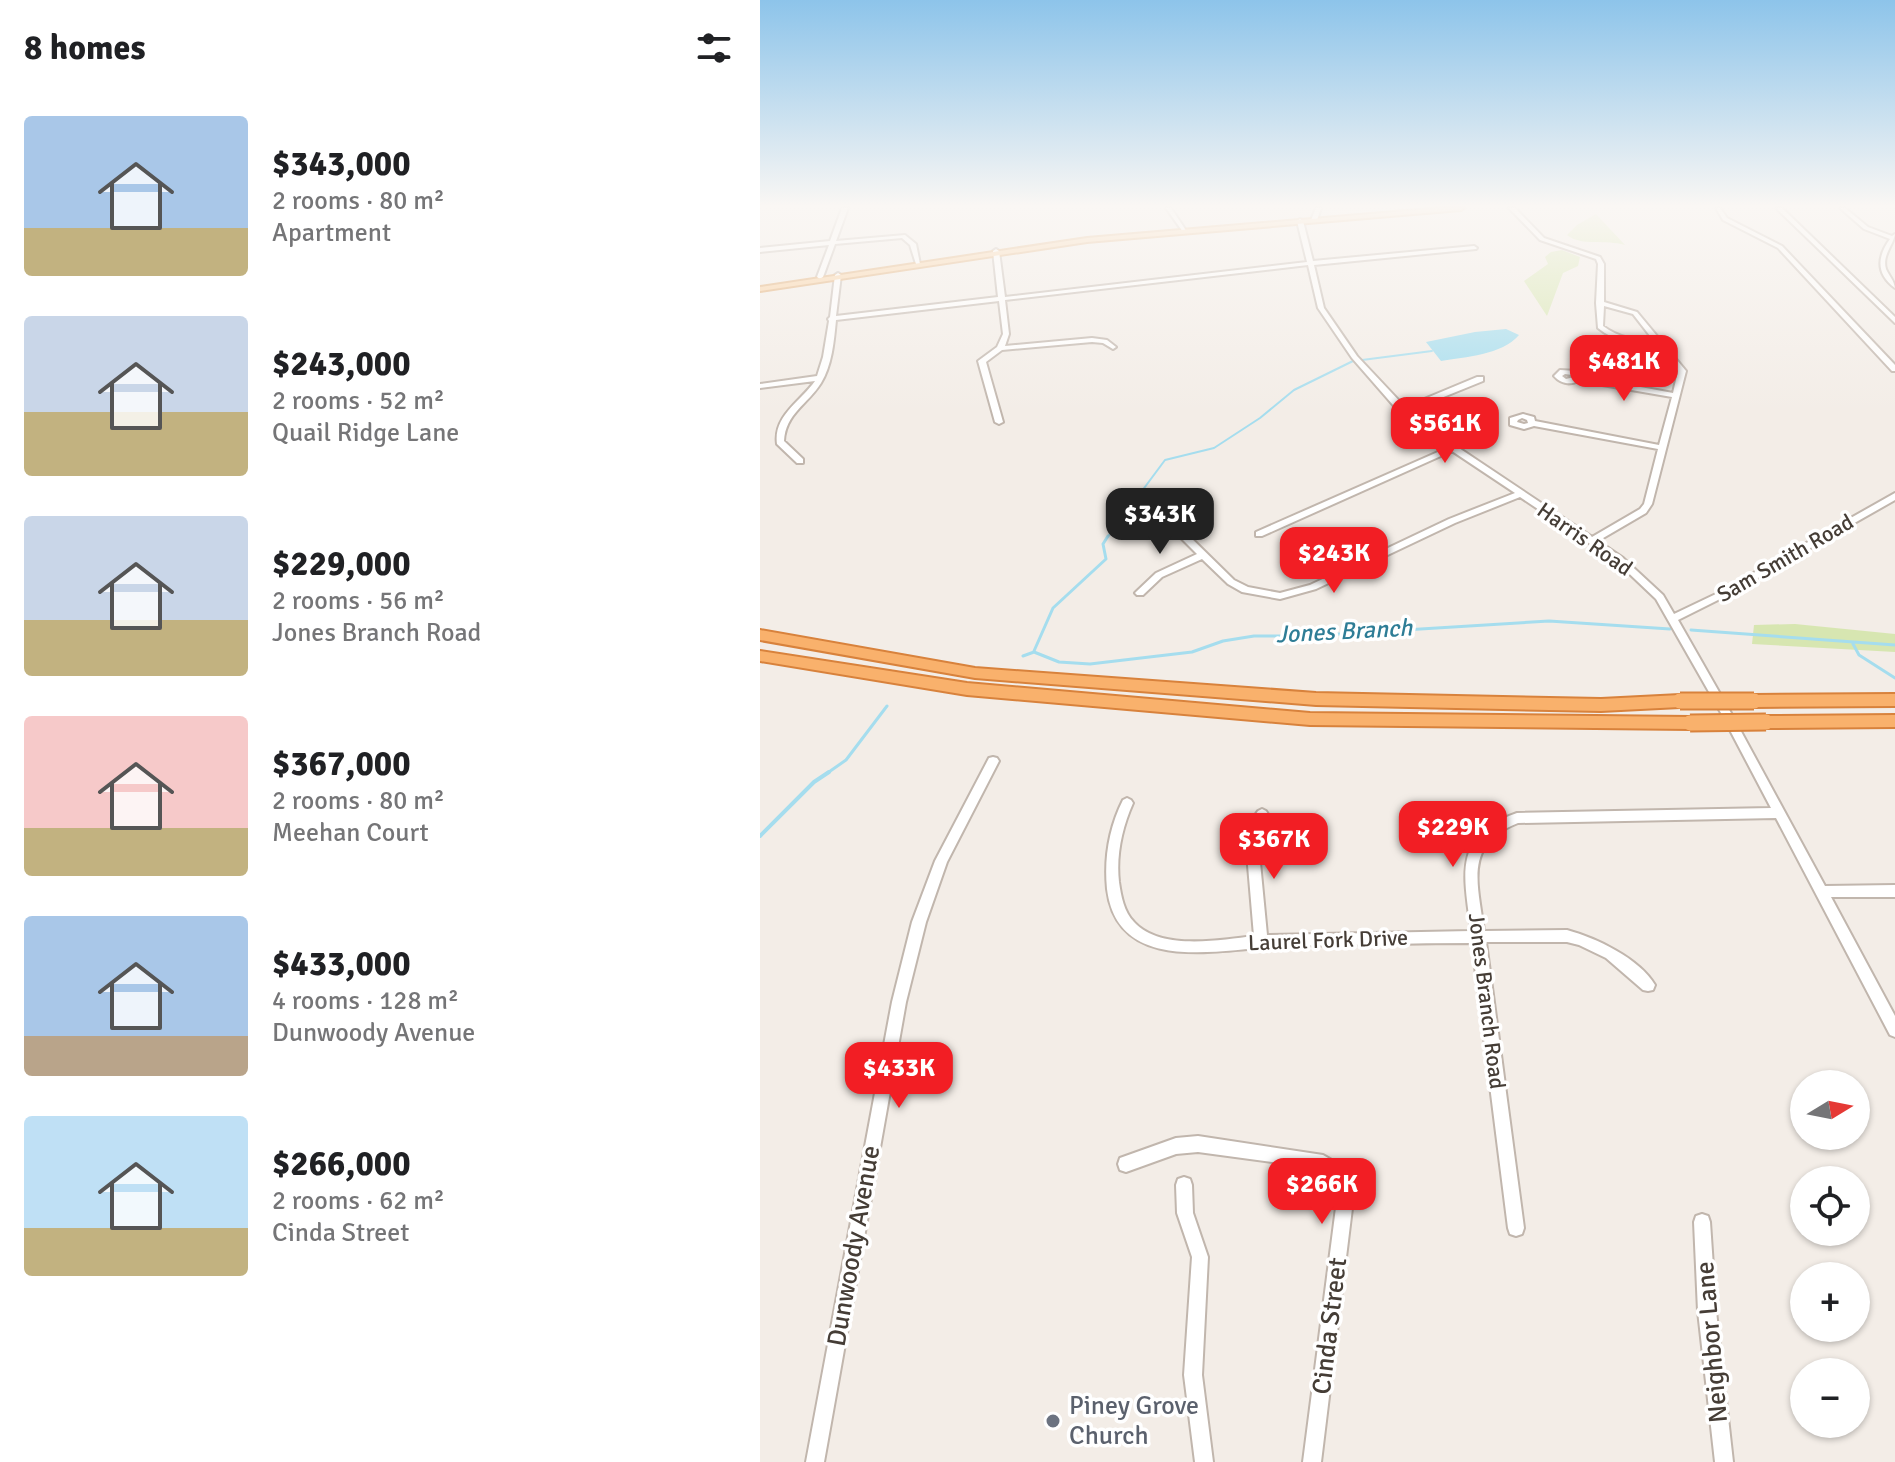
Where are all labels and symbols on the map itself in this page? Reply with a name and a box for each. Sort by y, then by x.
pin: $481K [1568,335,1680,403]
pin: $561K [1389,397,1501,465]
pin: $343K [1104,488,1216,556]
street label: Harris Road [1532,496,1638,582]
street label: Sam Smith Road [1712,508,1858,608]
pin: $243K [1278,527,1390,595]
water label: Jones Branch [1275,612,1414,650]
pin: $229K [1397,801,1509,869]
pin: $367K [1218,813,1330,881]
street label: Jones Branch Road [1463,911,1511,1091]
street label: Laurel Fork Drive [1248,924,1408,956]
pin: $433K [843,1042,955,1110]
north arrow [1790,1070,1870,1150]
street label: Dunwoody Avenue [821,1143,887,1349]
pin: $266K [1266,1158,1378,1226]
street label: Cinda Street [1306,1256,1354,1396]
street label: Neighbor Lane [1689,1260,1735,1424]
place label: Piney Grove Church [1069,1390,1199,1452]
marker: Piney Grove Church [1044,1412,1062,1430]

